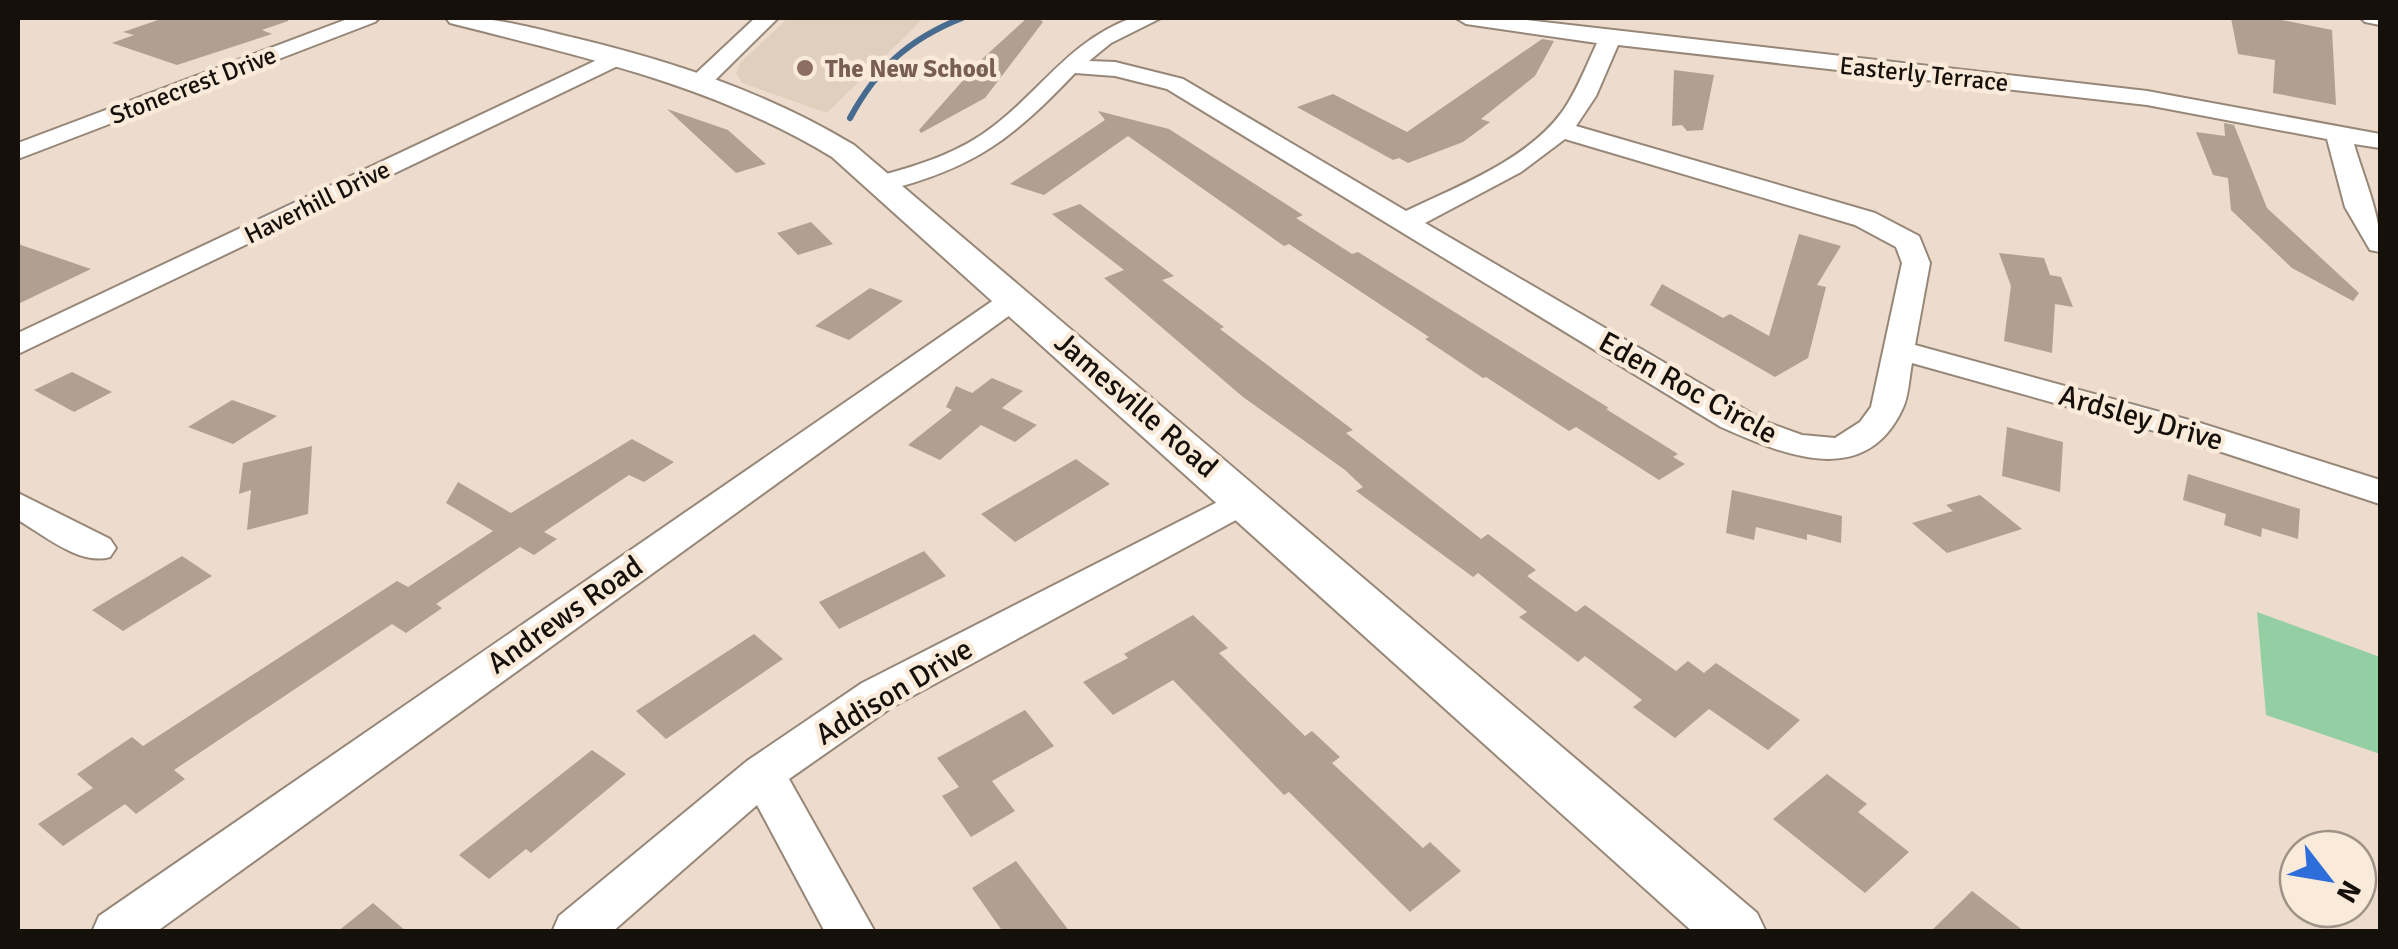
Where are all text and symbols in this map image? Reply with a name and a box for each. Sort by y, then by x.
street label: Stonecrest Drive [105,39,281,131]
street label: Easterly Terrace [1838,50,2010,98]
place label: The New School [825,53,997,84]
marker: The New School [794,57,816,79]
street label: Haverhill Drive [239,153,395,251]
street label: Jamesville Road [1047,324,1225,486]
street label: Eden Roc Circle [1592,324,1784,452]
street label: Ardsley Drive [2055,377,2227,459]
street label: Andrews Road [480,548,650,682]
street label: Addison Drive [809,631,979,753]
north arrow [2278,829,2378,929]
text: N [2329,874,2368,908]

